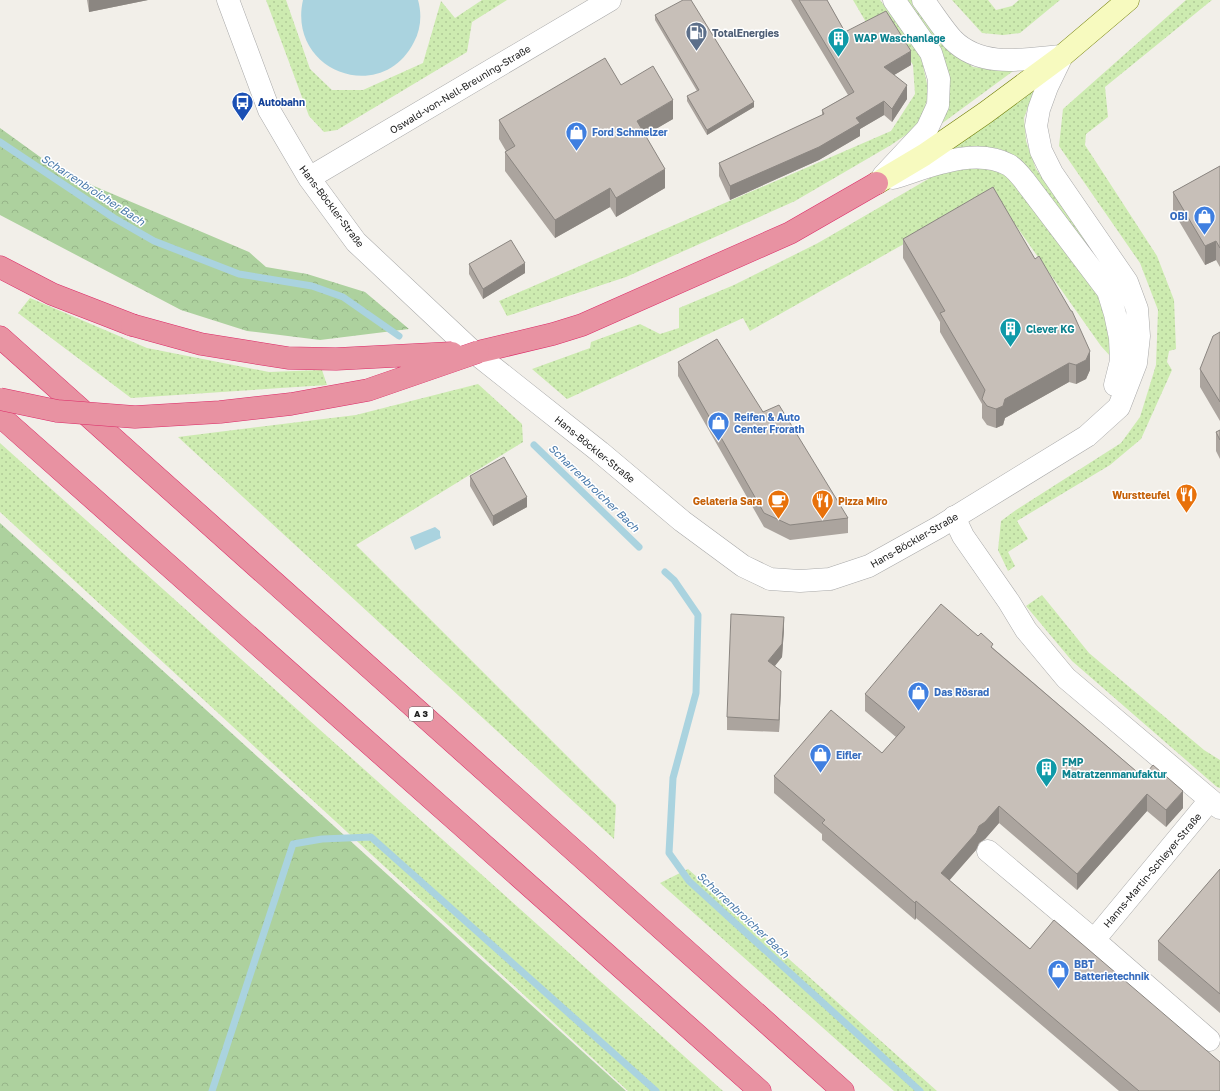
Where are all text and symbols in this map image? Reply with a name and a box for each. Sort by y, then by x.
fuel station icon: TotalEnergies [683,20,709,53]
building icon: WAP Waschanlage [826,25,852,58]
place label: TotalEnergies [712,27,780,39]
place label: WAP Waschanlage [854,32,946,44]
street label: Oswald-von-Nell-Breuning-Straße [387,42,533,136]
bus stop icon: Autobahn [230,89,256,122]
place label: Autobahn [258,96,305,108]
shop icon: Ford Schmelzer [563,119,589,152]
place label: Ford Schmelzer [592,126,668,138]
water label: Scharrenbroicher Bach [39,151,148,229]
street label: Hans-Böckler-Straße [297,163,367,250]
shop icon: OBI [1191,203,1217,236]
place label: OBI [1170,210,1188,222]
building icon: Clever KG [998,316,1024,349]
place label: Clever KG [1026,323,1075,335]
shop icon: Reifen & Auto Center Frorath [706,410,732,443]
place label: Reifen & Auto Center Frorath [734,411,805,435]
street label: Hans-Böckler-Straße [553,413,638,485]
water label: Scharrenbroicher Bach [546,441,643,535]
restaurant icon: Wurstteufel [1173,482,1199,515]
cafe icon: Gelateria Sara [765,488,791,521]
restaurant icon: Pizza Miro [809,488,835,521]
place label: Wurstteufel [1112,489,1171,501]
place label: Gelateria Sara [693,495,762,507]
place label: Pizza Miro [838,495,887,507]
street label: Hans-Böckler-Straße [868,510,960,570]
shop icon: Das Rösrad [905,679,931,712]
place label: Das Rösrad [934,686,989,698]
road number: A 3 [409,707,433,721]
shop icon: Eifler [807,742,833,775]
place label: Eifler [836,749,862,761]
building icon: FMP Matratzenmanufaktur [1033,755,1059,788]
place label: FMP Matratzenmanufaktur [1062,756,1167,780]
street label: Hanns-Martin-Schleyer-Straße [1101,810,1204,930]
water label: Scharrenbroicher Bach [695,869,793,961]
shop icon: BBT Batterietechnik [1045,957,1071,990]
place label: BBT Batterietechnik [1074,958,1150,982]

